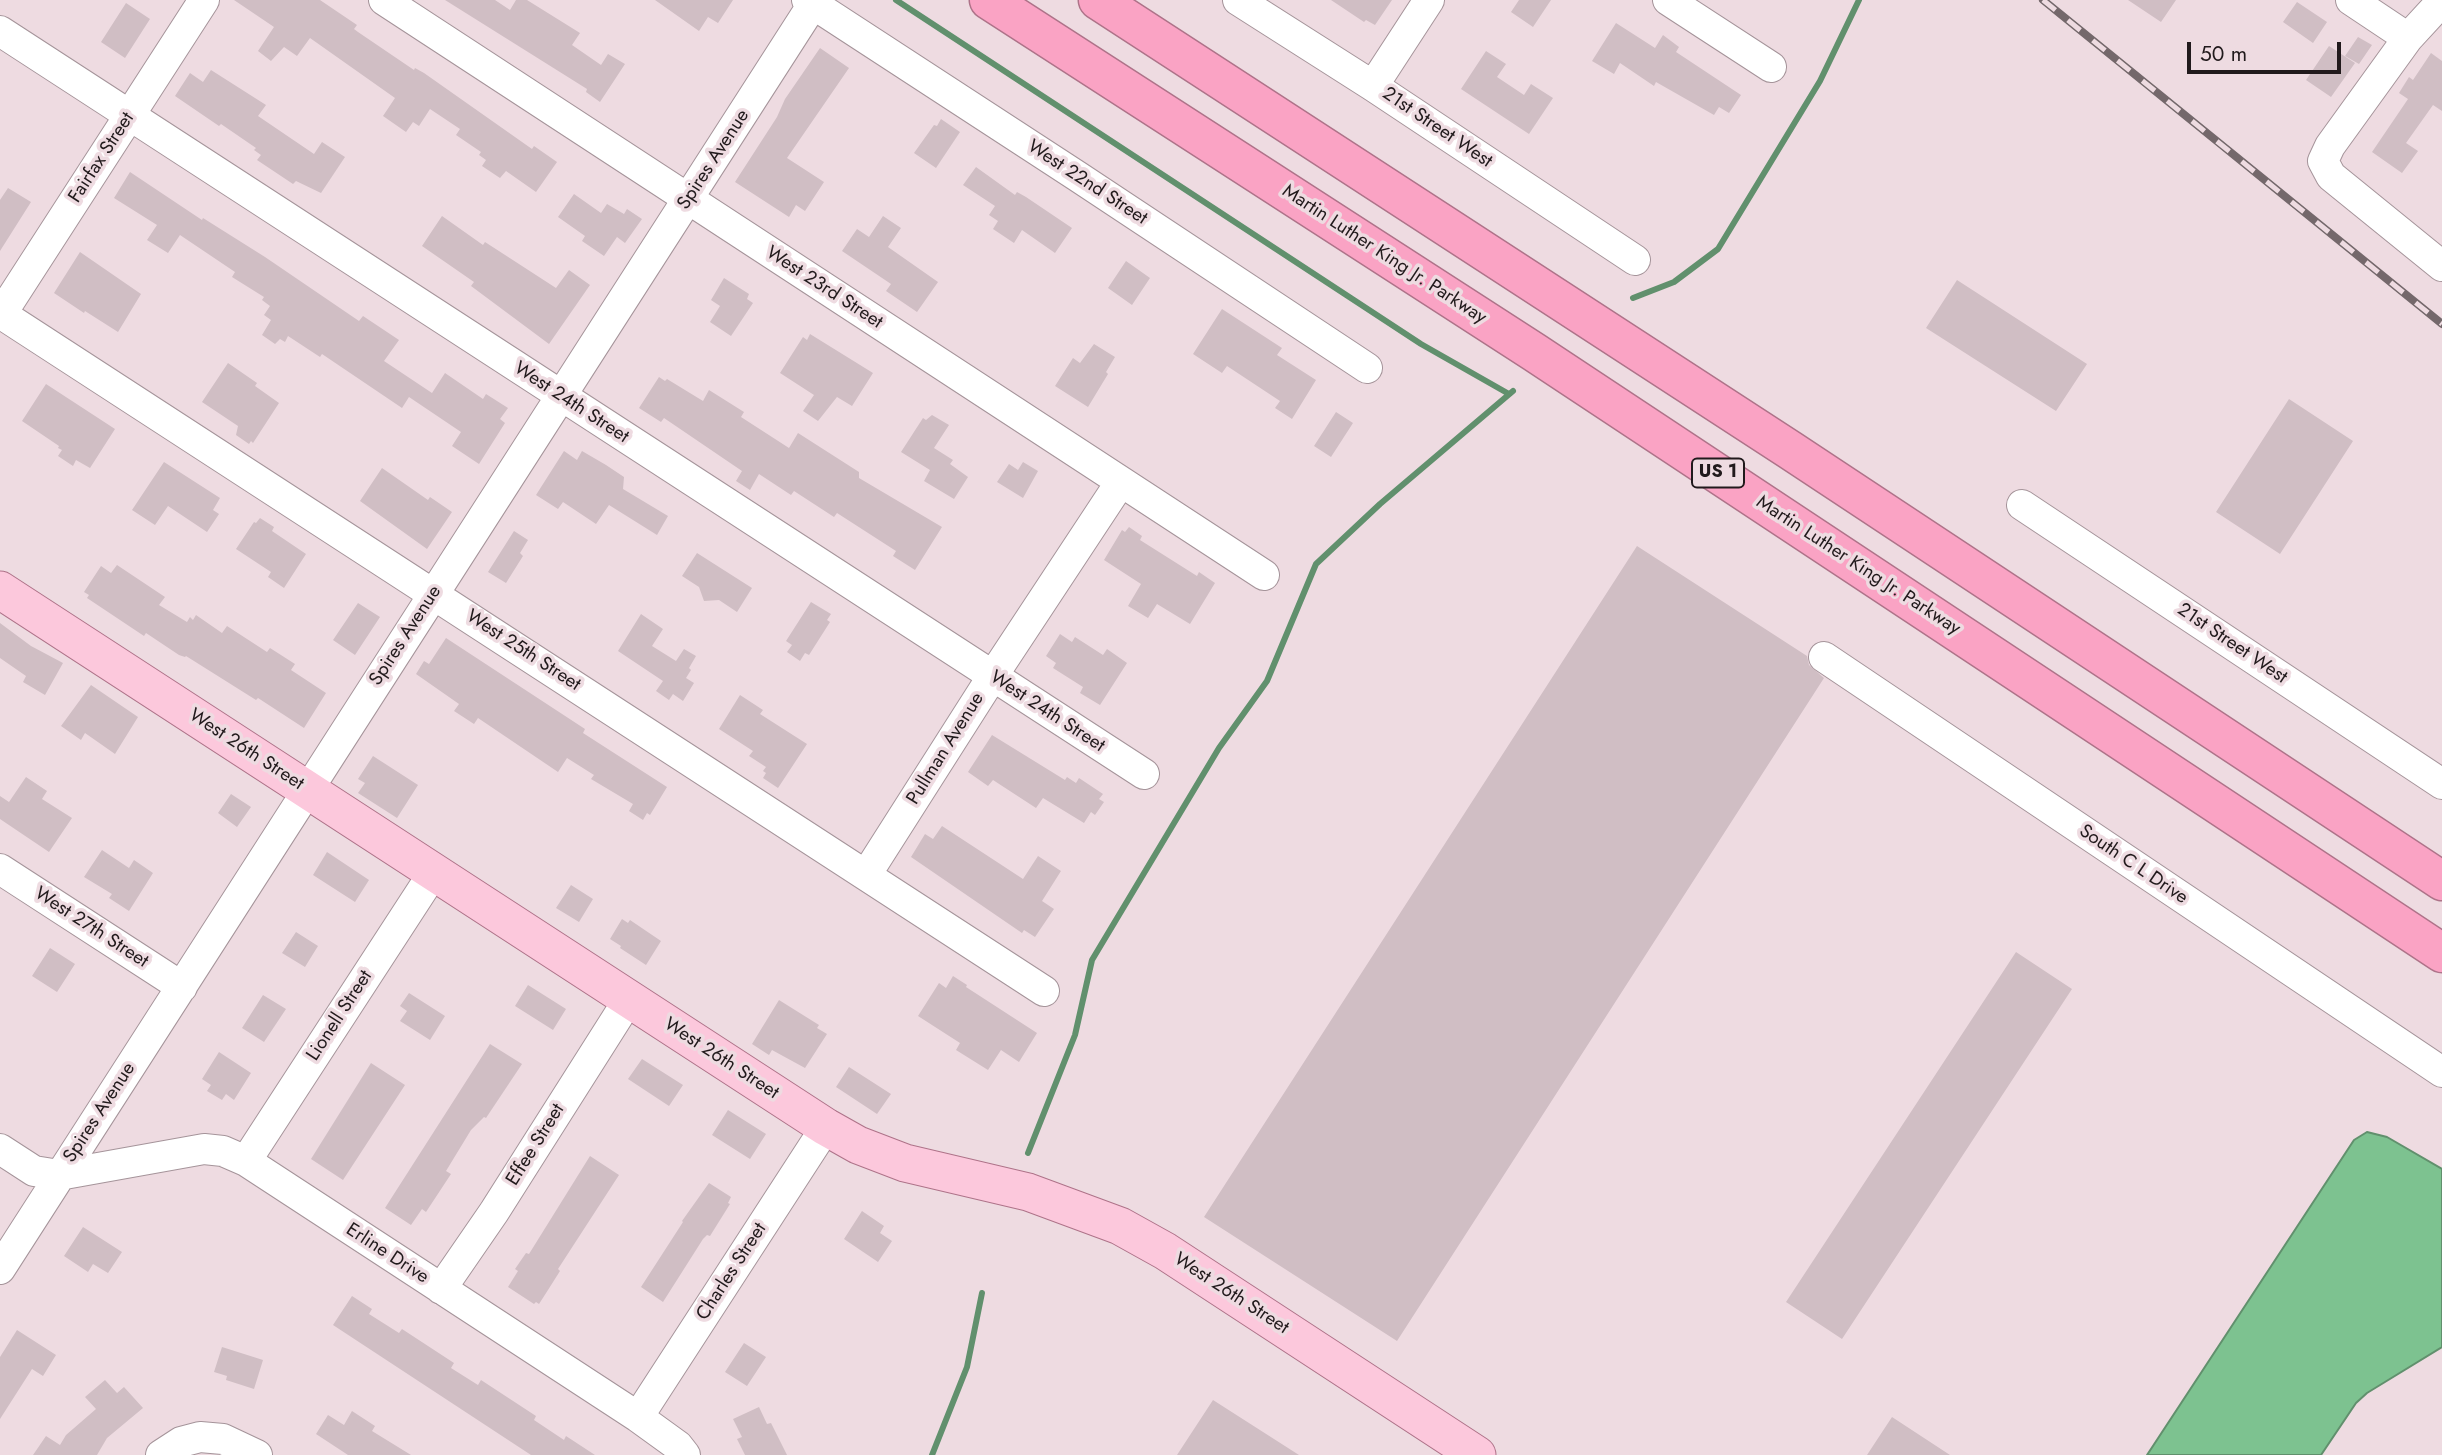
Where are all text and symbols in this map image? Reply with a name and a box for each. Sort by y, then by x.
scale bar [2190,28,2344,72]
text: 50 m [2200,39,2247,69]
street label: 21st Street West [1378,83,1496,173]
street label: Spires Avenue [673,106,755,214]
street label: Fairfax Street [64,109,140,207]
street label: West 22nd Street [1023,136,1151,230]
street label: Martin Luther King Jr. Parkway [1278,180,1490,330]
street label: West 23rd Street [761,242,887,334]
street label: West 24th Street [509,357,633,449]
road number: US 1 [1692,458,1744,488]
street label: Martin Luther King Jr. Parkway [1752,491,1964,641]
street label: Spires Avenue [365,582,447,690]
street label: 21st Street West [2173,599,2291,689]
street label: West 25th Street [461,605,585,697]
street label: West 24th Street [985,666,1109,758]
street label: Pullman Avenue [903,689,989,809]
street label: West 26th Street [184,704,308,796]
street label: South C L Drive [2074,820,2192,910]
street label: West 27th Street [30,883,152,973]
street label: Lionell Street [302,966,378,1066]
street label: West 26th Street [659,1013,783,1105]
street label: Spires Avenue [59,1059,141,1167]
street label: Effee Street [502,1100,570,1190]
street label: Erline Drive [341,1219,433,1289]
street label: Charles Street [692,1219,772,1325]
street label: West 26th Street [1169,1248,1293,1340]

